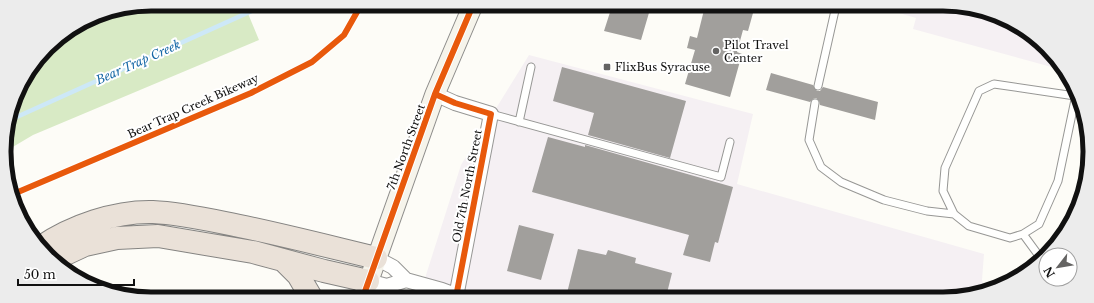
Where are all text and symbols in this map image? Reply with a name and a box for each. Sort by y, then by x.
water label: Bear Trap Creek [92,37,183,88]
place label: Pilot Travel Center [724,38,789,65]
marker: Pilot Travel Center [711,46,721,56]
place label: FlixBus Syracuse [615,60,710,74]
marker: FlixBus Syracuse [602,62,612,72]
street label: Bear Trap Creek Bikeway [125,71,261,141]
street label: 7th North Street [384,101,428,192]
street label: Old 7th North Street [449,127,485,244]
north arrow [1038,247,1078,287]
scale bar [18,261,134,287]
text: N [1040,264,1058,280]
text: 50 m [24,267,56,282]

